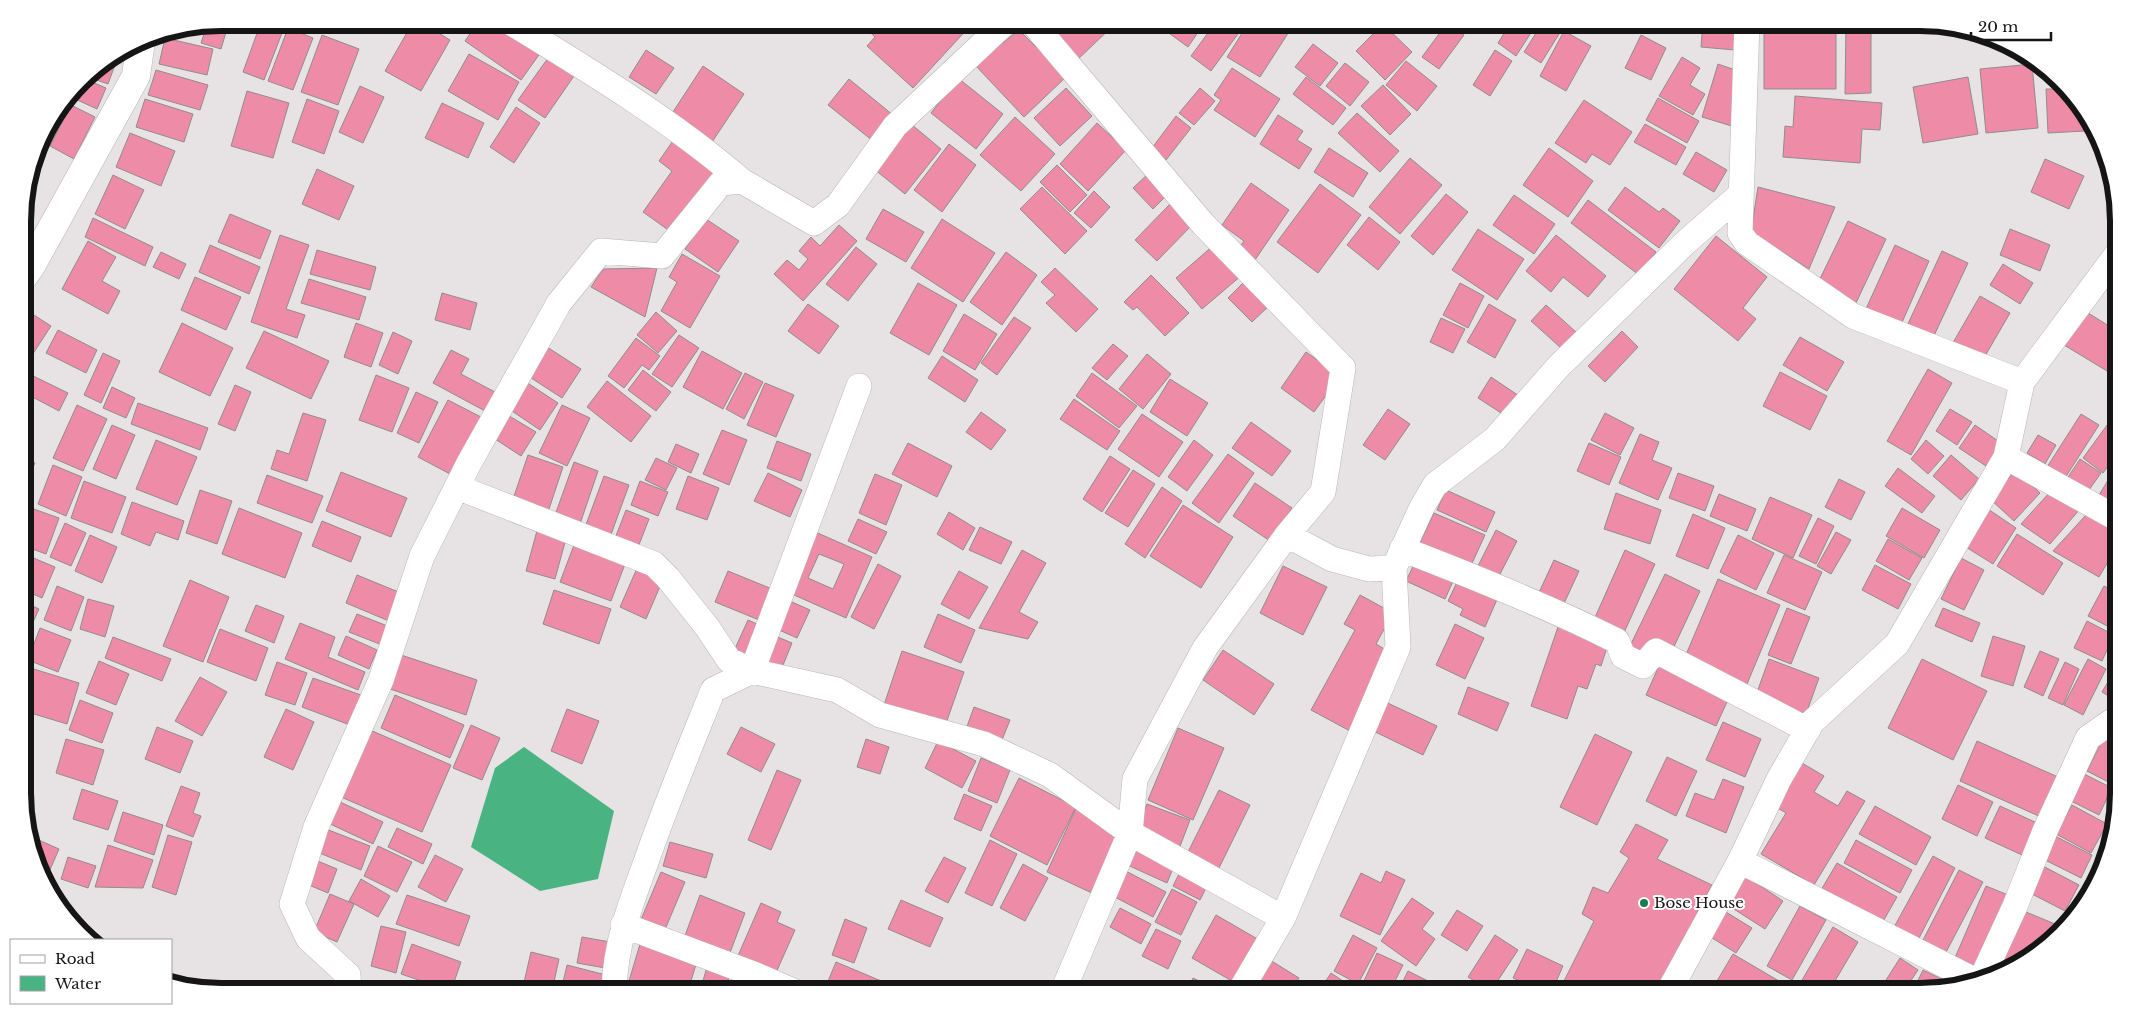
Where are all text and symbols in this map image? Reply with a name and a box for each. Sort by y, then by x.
scale bar [1971,10,2051,42]
text: 20 m [1978,17,2018,36]
place label: Bose House [1654,893,1744,912]
marker: Bose House [1638,897,1650,909]
legend [10,939,172,1004]
text: Road [55,949,95,968]
text: Water [54,974,102,993]

